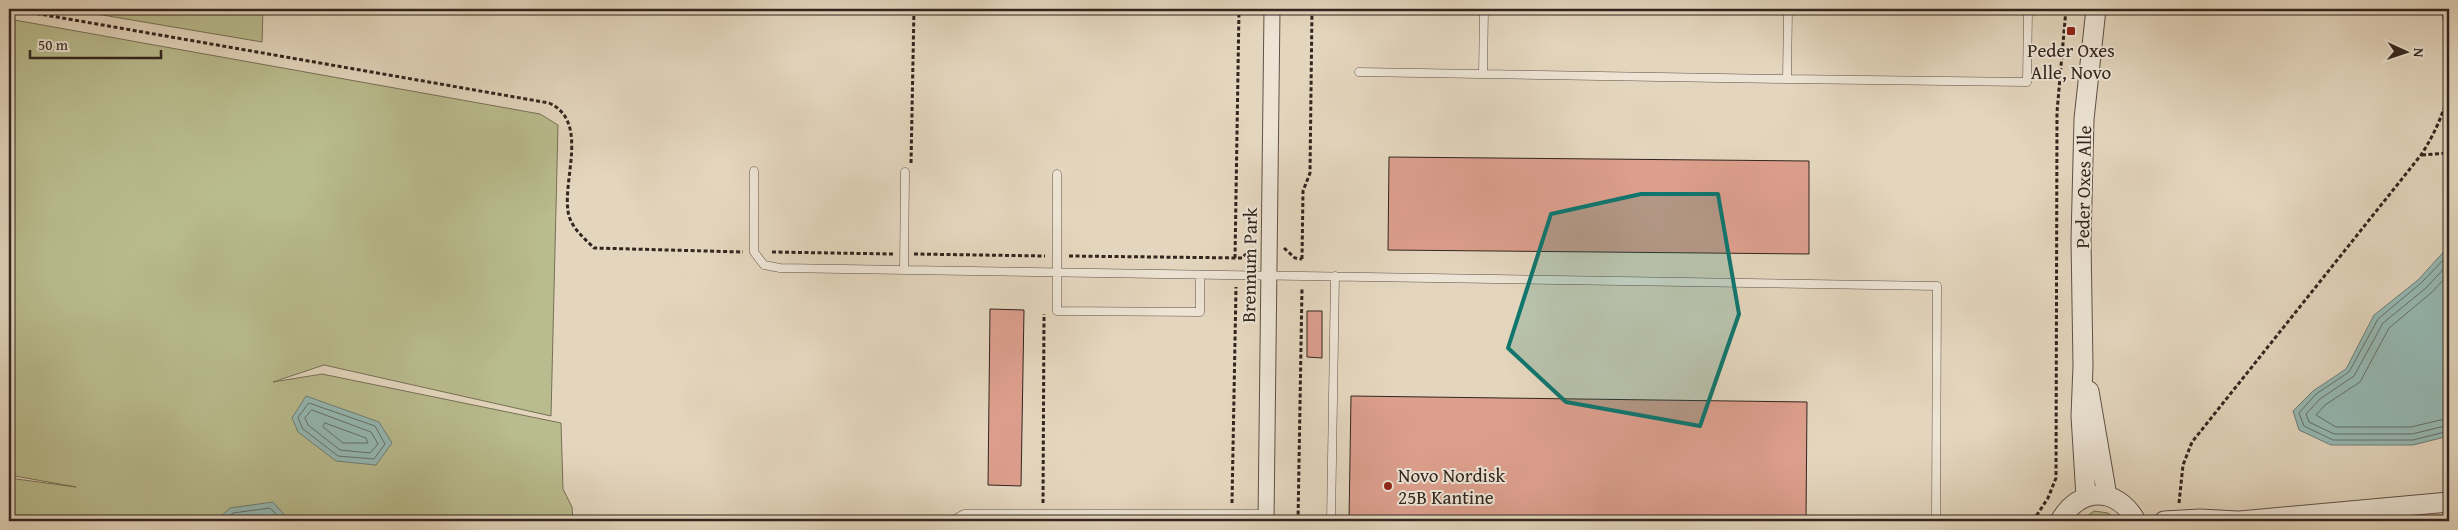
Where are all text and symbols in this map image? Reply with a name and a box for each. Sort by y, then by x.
marker: Peder Oxes Alle, Novo [2065,25,2077,37]
scale bar [30,28,161,60]
north arrow [2380,28,2430,78]
text: 50 m [38,34,69,55]
place label: Peder Oxes Alle, Novo [2027,36,2115,86]
text: N [2409,47,2429,59]
street label: Peder Oxes Alle [2068,125,2098,249]
street label: Brennum Park [1234,207,1264,323]
place label: Novo Nordisk 25B Kantine [1398,461,1505,511]
marker: Novo Nordisk 25B Kantine [1382,480,1394,492]

